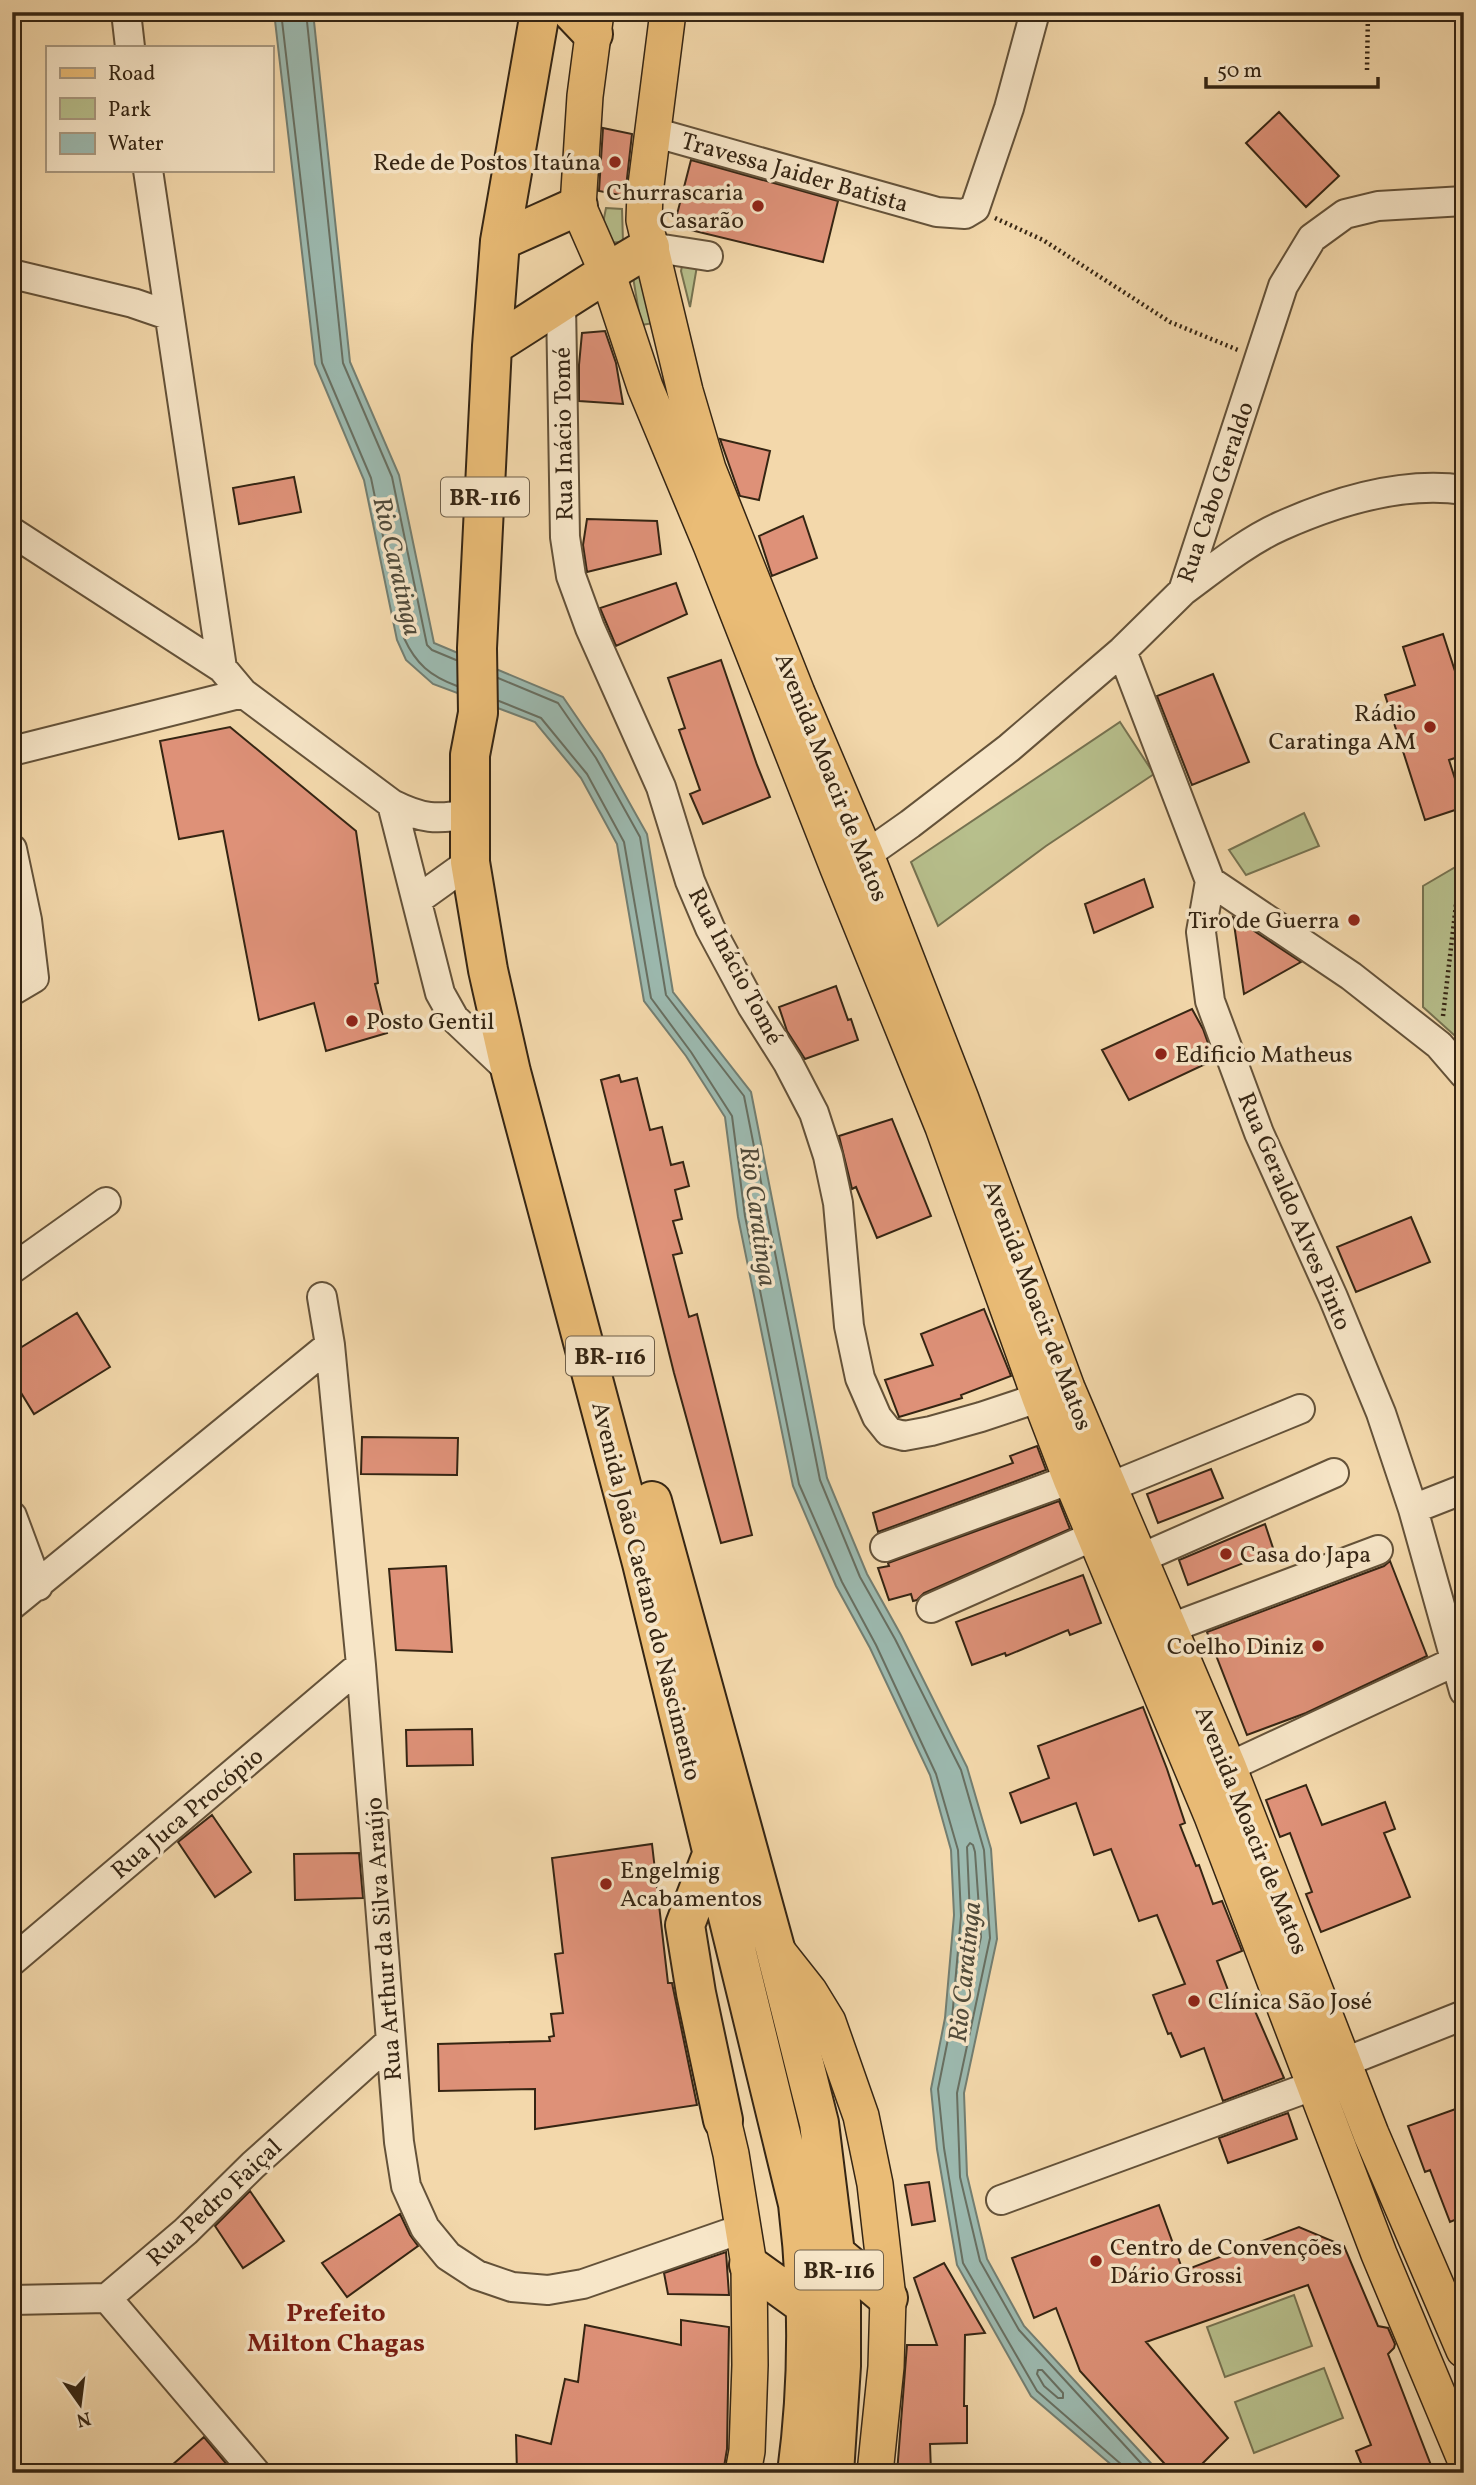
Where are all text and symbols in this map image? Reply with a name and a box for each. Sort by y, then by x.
legend [46,46,273,172]
scale bar [1206,46,1378,90]
text: 50 m [1217,57,1262,86]
text: Road [108,60,155,89]
text: Park [108,96,151,125]
street label: Travessa Jaider Batista [677,125,912,223]
text: Water [108,130,164,159]
place label: Rede de Postos Itaúna [373,147,601,181]
marker: Rede de Postos Itaúna [607,154,623,170]
place label: Churrascaria Casarão [606,177,744,239]
marker: Churrascaria Casarão [750,198,766,214]
street label: Rua Inácio Tomé [546,347,584,521]
street label: Rua Cabo Geraldo [1170,398,1264,588]
road number: BR-116 [441,477,529,516]
water label: Rio Caratinga [363,493,430,639]
street label: Avenida Moacir de Matos [765,648,896,907]
place label: Rádio Caratinga AM [1268,698,1416,760]
marker: Rádio Caratinga AM [1422,719,1438,735]
street label: Rua Inácio Tomé [678,882,790,1052]
place label: Tiro de Guerra [1188,905,1340,939]
marker: Tiro de Guerra [1346,912,1362,928]
place label: Posto Gentil [366,1006,494,1040]
marker: Posto Gentil [344,1013,360,1029]
place label: Edificio Matheus [1175,1039,1353,1073]
marker: Edificio Matheus [1153,1046,1169,1062]
street label: Rua Geraldo Alves Pinto [1228,1088,1359,1336]
water label: Rio Caratinga [729,1144,785,1289]
street label: Avenida Moacir de Matos [973,1176,1100,1436]
road number: BR-116 [566,1336,654,1376]
street label: Avenida João Caetano do Nascimento [581,1398,709,1785]
place label: Casa do Japa [1240,1539,1371,1573]
marker: Casa do Japa [1218,1546,1234,1562]
place label: Coelho Diniz [1167,1631,1304,1665]
marker: Coelho Diniz [1310,1638,1326,1654]
street label: Avenida Moacir de Matos [1185,1701,1316,1960]
street label: Rua Juca Procópio [105,1741,272,1888]
street label: Rua Arthur da Silva Araújo [358,1796,412,2082]
place label: Engelmig Acabamentos [620,1855,762,1917]
marker: Engelmig Acabamentos [598,1876,614,1892]
water label: Rio Caratinga [941,1900,991,2044]
place label: Clínica São José [1208,1986,1372,2020]
marker: Clínica São José [1186,1993,1202,2009]
street label: Rua Pedro Faiçal [140,2132,291,2275]
place label: Centro de Convenções Dário Grossi [1110,2232,1342,2294]
road number: BR-116 [795,2250,883,2290]
marker: Centro de Convenções Dário Grossi [1088,2253,1104,2269]
district label: Prefeito Milton Chagas [247,2296,425,2362]
north arrow [46,2370,116,2440]
text: N [74,2404,93,2433]

